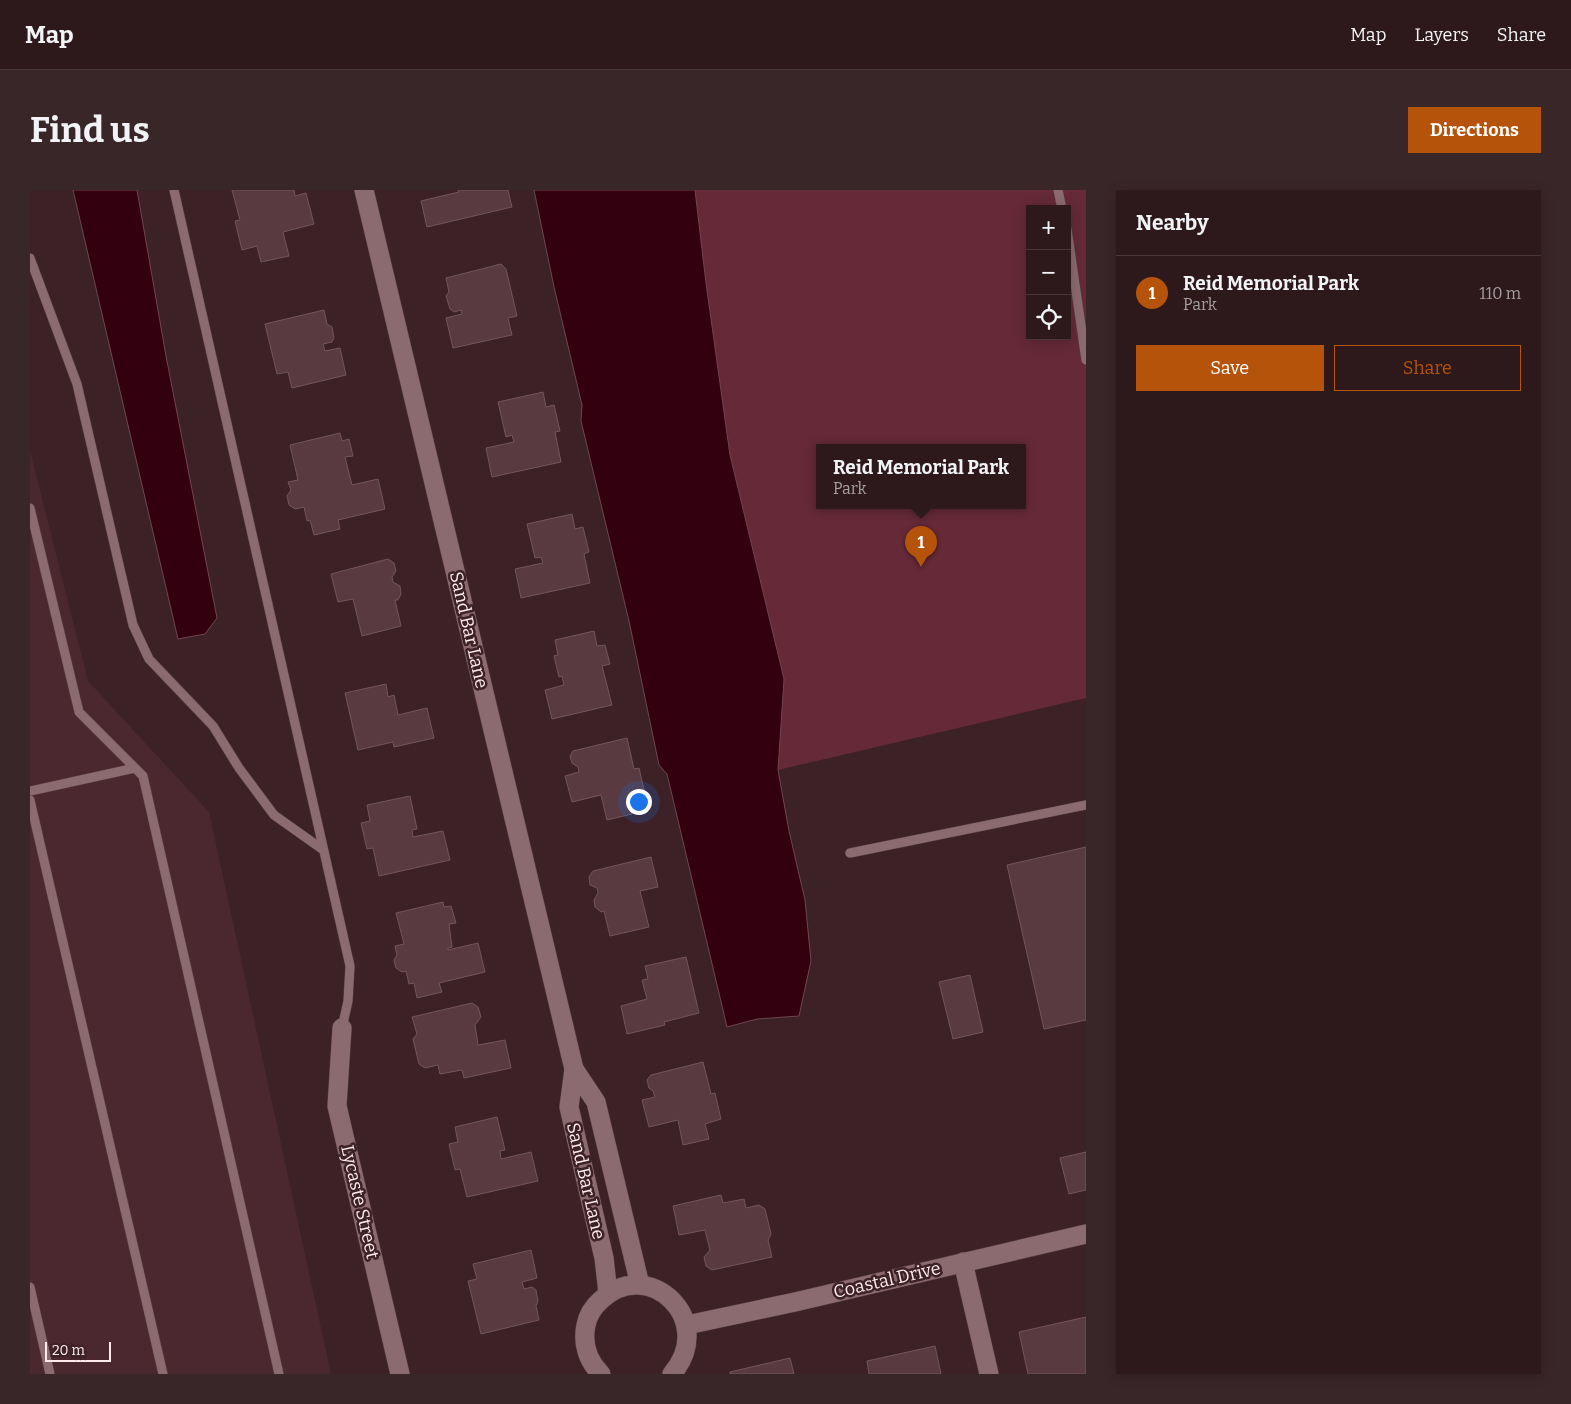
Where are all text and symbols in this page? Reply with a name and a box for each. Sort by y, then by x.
text: Map [25,21,74,49]
text: Map [1350,24,1386,46]
text: Layers [1414,24,1469,46]
text: Share [1497,24,1546,46]
button: Directions [1408,107,1541,153]
text: Find us [30,109,150,151]
map controls [1026,205,1071,340]
button: + [1026,205,1071,250]
text: Nearby [1136,210,1209,236]
button: − [1026,250,1071,295]
text: Reid Memorial Park [1183,272,1359,295]
text: 1 [1149,284,1155,303]
text: 110 m [1479,284,1521,303]
button: locate [1026,295,1071,340]
text: Park [1183,295,1217,314]
button: Save [1136,345,1324,391]
button: Share [1334,345,1521,391]
popup [816,444,1026,509]
text: Reid Memorial Park [833,456,1009,479]
text: Park [833,479,867,498]
pin: 1 [905,526,937,567]
street label: Sand Bar Lane [445,569,493,691]
your location [626,789,652,815]
street label: Sand Bar Lane [562,1120,610,1242]
street label: Lycaste Street [336,1143,384,1262]
street label: Coastal Drive [831,1257,943,1303]
scale bar [45,1339,111,1362]
text: 20 m [52,1342,85,1359]

